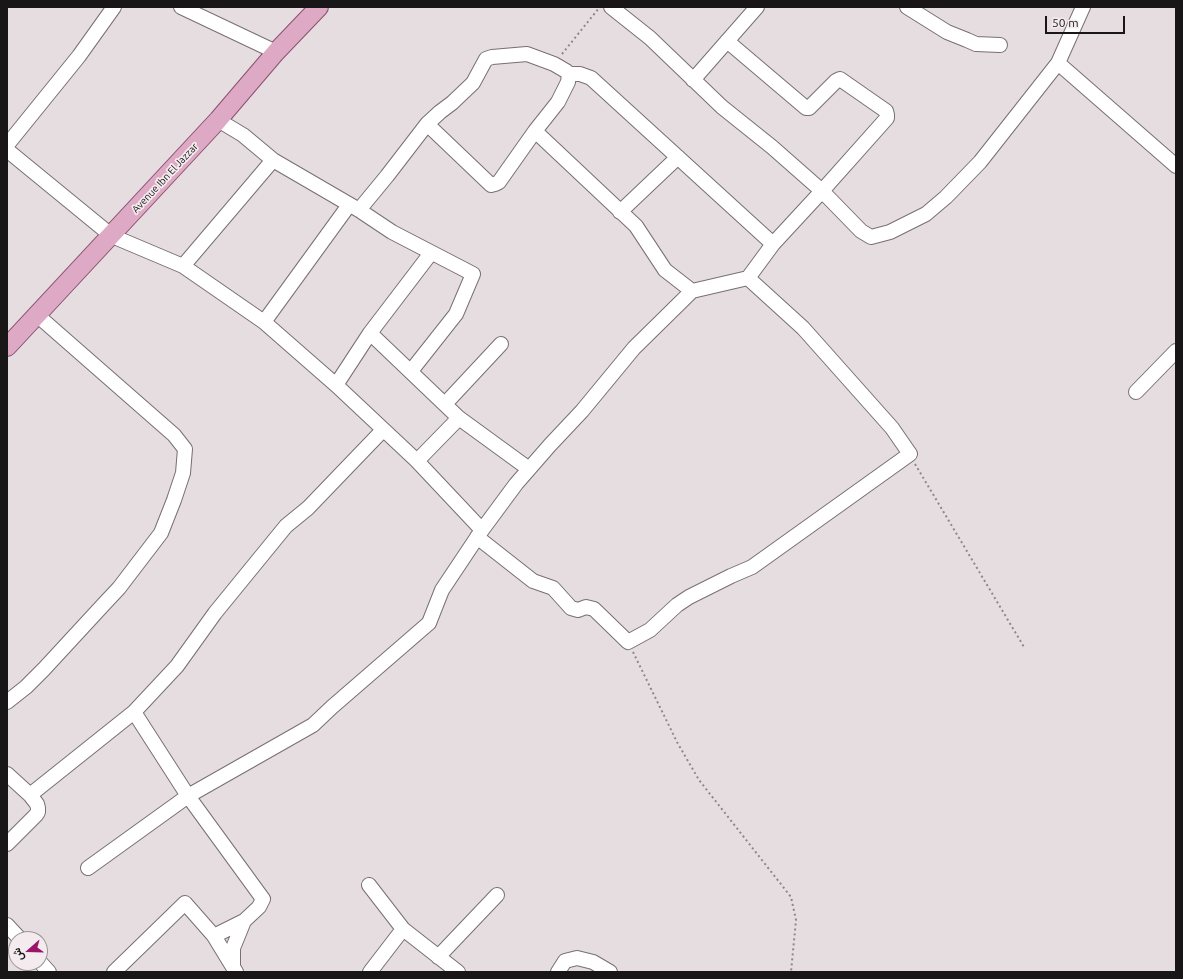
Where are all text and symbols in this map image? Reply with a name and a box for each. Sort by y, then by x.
scale bar [1047,8,1127,34]
text: 50 m [1052,16,1079,29]
street label: Avenue Ibn El Jazzar [130,141,200,215]
north arrow [8,931,48,971]
text: ش [10,946,26,963]

